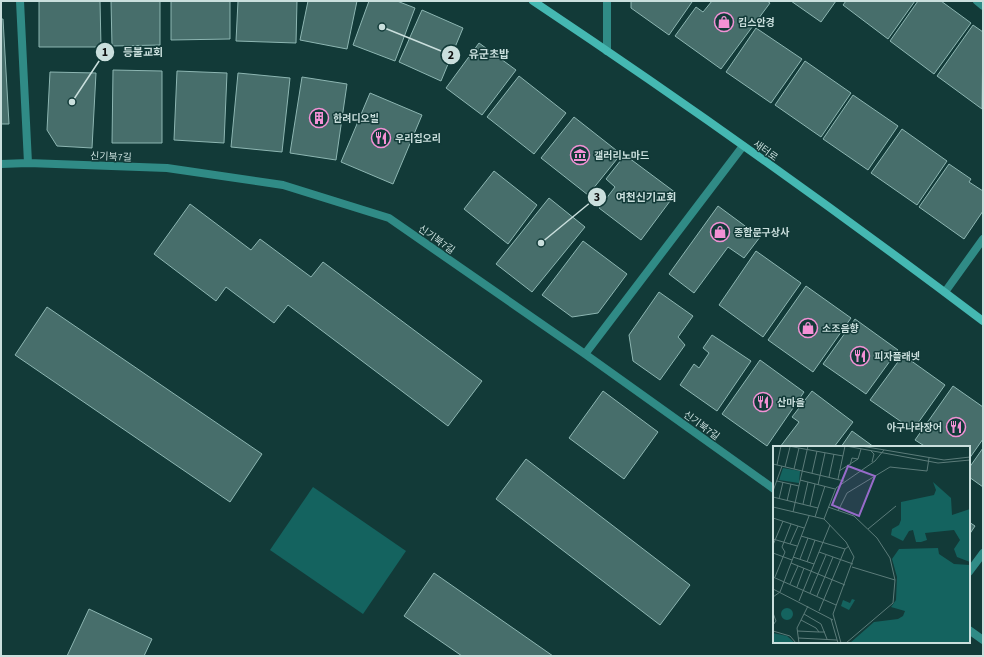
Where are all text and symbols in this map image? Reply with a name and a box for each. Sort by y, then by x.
shop icon: 킴스안경 [713,11,735,33]
place label: 킴스안경 [738,16,775,30]
callout: 등불교회 [95,40,171,63]
callout: 유군초밥 [441,43,517,66]
text: 1 [102,44,108,61]
text: 등불교회 [123,45,163,60]
text: 2 [448,47,454,64]
text: 유군초밥 [469,47,509,62]
building icon: 한려디오빌 [308,107,330,129]
place label: 한려디오빌 [333,112,379,126]
restaurant icon: 우리집오리 [370,127,392,149]
place label: 우리집오리 [395,132,441,146]
street label: 새터로 [750,137,781,165]
museum icon: 갤러리노마드 [569,144,591,166]
street label: 신기북7길 [90,149,132,165]
place label: 갤러리노마드 [594,149,649,163]
callout: 여천신기교회 [587,186,684,209]
text: 3 [594,189,600,206]
text: 여천신기교회 [616,190,676,205]
shop icon: 종합문구상사 [709,221,731,243]
street label: 신기북7길 [415,222,458,258]
place label: 종합문구상사 [734,226,790,240]
shop icon: 소조음향 [797,317,819,339]
place label: 소조음향 [822,322,859,336]
restaurant icon: 피자플래넷 [849,345,871,367]
place label: 피자플래넷 [874,350,920,364]
restaurant icon: 산마을 [752,391,774,413]
place label: 산마을 [777,396,805,410]
street label: 신기북7길 [680,408,722,444]
restaurant icon: 아구나라장어 [945,416,967,438]
place label: 아구나라장어 [887,421,942,435]
inset map [773,446,970,643]

